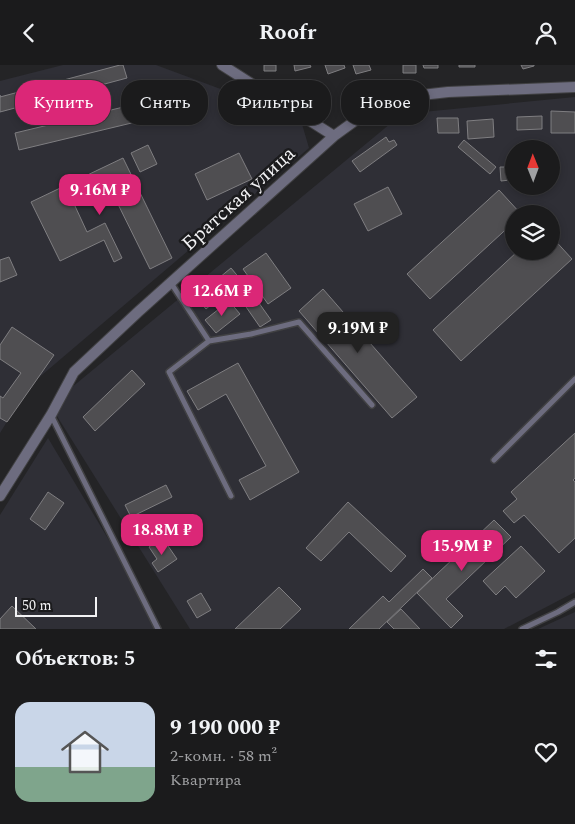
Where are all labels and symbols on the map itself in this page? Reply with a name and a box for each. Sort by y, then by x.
street label: Братская улица [175,139,302,258]
north arrow [505,140,560,195]
pin: 9.16M ₽ [54,173,146,216]
pin: 12.6M ₽ [176,275,268,317]
pin: 9.19M ₽ [312,311,404,354]
pin: 18.8M ₽ [116,513,208,556]
pin: 15.9M ₽ [416,529,508,572]
scale bar [15,594,98,617]

